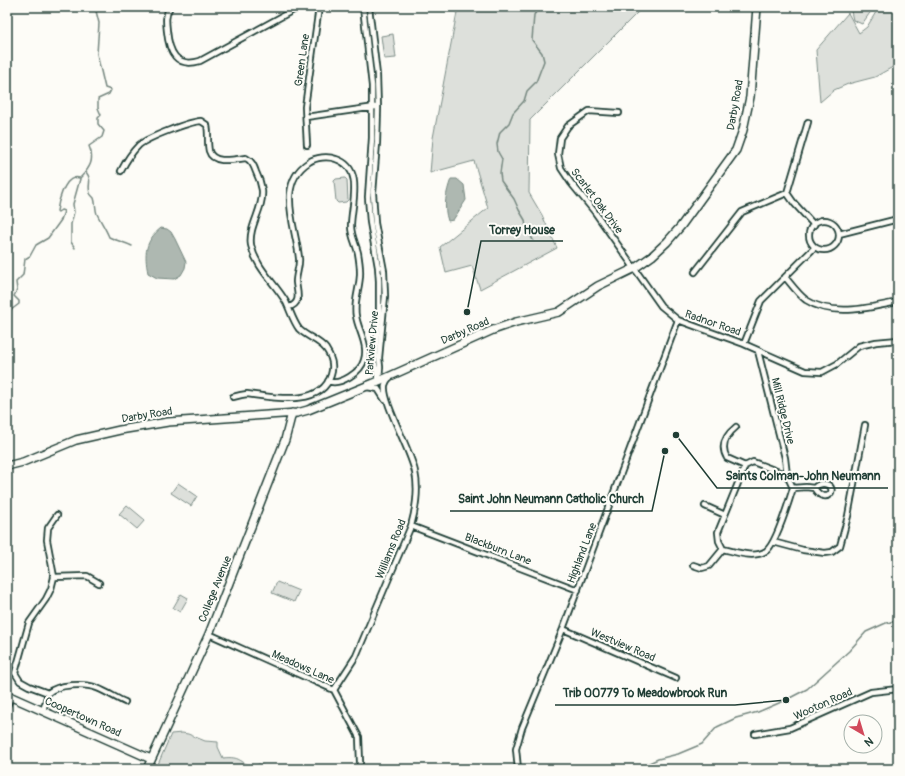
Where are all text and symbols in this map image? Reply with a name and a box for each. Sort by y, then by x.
street label: Green Lane [292,32,312,87]
street label: Darby Road [724,79,746,131]
street label: Scarlet Oak Drive [568,166,626,237]
callout: Torrey House [481,217,563,241]
text: Torrey House [488,223,556,238]
street label: Radnor Road [683,307,743,339]
street label: Parkview Drive [363,310,381,376]
street label: Darby Road [439,315,491,347]
street label: Mill Ridge Drive [768,376,798,446]
street label: Darby Road [121,405,173,425]
callout: Saints Colman-John Neumann [717,464,888,488]
text: Saints Colman-John Neumann [726,469,881,484]
callout: Saint John Neumann Catholic Church [450,487,652,511]
text: Saint John Neumann Catholic Church [458,492,644,507]
street label: Williams Road [373,517,409,581]
street label: Highland Lane [565,520,600,585]
street label: Blackburn Lane [463,530,534,568]
street label: College Avenue [196,553,234,624]
street label: Westview Road [589,626,657,664]
street label: Meadows Lane [270,647,337,687]
callout: Trib 00779 To Meadowbrook Run [555,681,735,705]
street label: Wooton Road [792,685,854,723]
text: Trib 00779 To Meadowbrook Run [562,686,728,701]
street label: Coopertown Road [43,694,123,740]
north arrow [843,714,883,754]
text: N [861,734,876,749]

